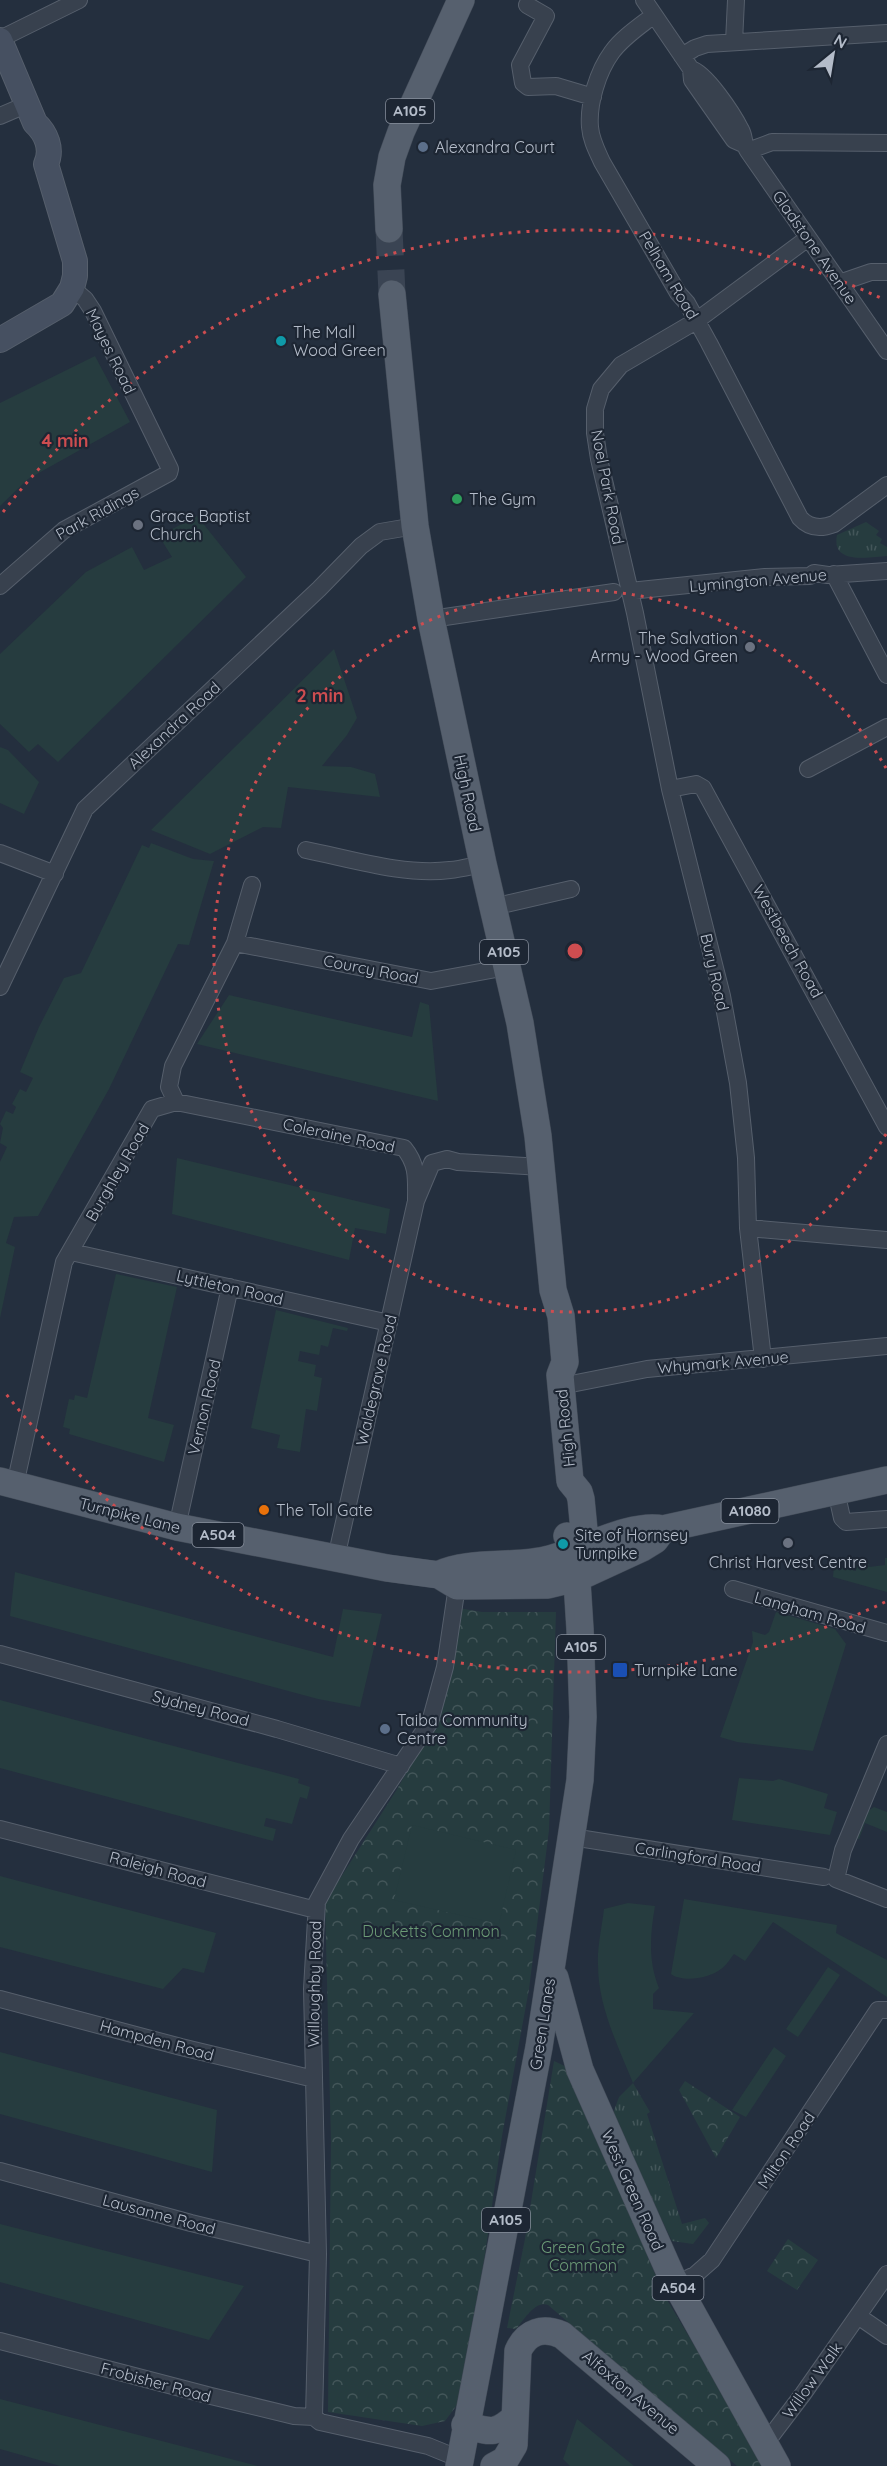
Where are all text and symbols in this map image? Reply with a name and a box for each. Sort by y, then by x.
north arrow [803,24,863,84]
text: N [830,29,851,53]
road number: A105 [386,99,434,123]
place label: Alexandra Court [435,137,555,157]
marker: Alexandra Court [416,140,430,154]
street label: Gladstone Avenue [768,186,862,308]
street label: Pelham Road [635,227,703,323]
street label: Mayes Road [82,305,140,397]
place label: The Mall Wood Green [293,322,386,360]
marker: The Mall Wood Green [274,334,288,348]
street label: Noel Park Road [587,428,629,546]
text: 4 min [41,429,89,452]
street label: Park Ridings [52,482,142,544]
place label: The Gym [469,489,536,509]
marker: The Gym [450,492,464,506]
place label: Grace Baptist Church [150,506,250,544]
marker: Grace Baptist Church [131,518,145,532]
street label: Lymington Avenue [688,564,828,596]
place label: The Salvation Army - Wood Green [590,628,738,666]
marker: The Salvation Army - Wood Green [743,640,757,654]
street label: Alexandra Road [124,677,224,773]
text: 2 min [297,684,343,707]
street label: High Road [450,753,486,833]
street label: Westbeech Road [749,881,827,1001]
street label: Bury Road [696,931,734,1013]
road number: A105 [480,940,528,964]
centre of rings [565,941,585,961]
street label: Courcy Road [322,950,420,988]
street label: Coleraine Road [281,1113,397,1157]
street label: Burghley Road [81,1119,153,1225]
street label: Lyttleton Road [175,1265,285,1309]
street label: Waldegrave Road [351,1312,401,1448]
street label: Whymark Avenue [657,1346,789,1378]
street label: Vernon Road [183,1357,225,1457]
street label: High Road [551,1388,579,1468]
street label: Turnpike Lane [77,1493,183,1537]
road number: A1080 [722,1499,778,1523]
place label: The Toll Gate [276,1500,373,1520]
marker: The Toll Gate [257,1503,271,1517]
road number: A504 [192,1523,244,1547]
place label: Site of Hornsey Turnpike [575,1525,688,1563]
marker: Christ Harvest Centre [781,1536,795,1550]
marker: Site of Hornsey Turnpike [556,1537,570,1551]
place label: Christ Harvest Centre [709,1552,867,1572]
street label: Langham Road [752,1587,868,1637]
road number: A105 [557,1635,605,1659]
place label: Turnpike Lane [634,1660,738,1680]
marker: Turnpike Lane [611,1661,629,1679]
street label: Sydney Road [151,1686,251,1730]
place label: Taiba Community Centre [397,1710,528,1748]
marker: Taiba Community Centre [378,1722,392,1736]
street label: Carlingford Road [634,1837,762,1877]
street label: Raleigh Road [107,1846,209,1892]
street label: Willoughby Road [303,1921,325,2047]
park label: Ducketts Common [362,1921,500,1941]
street label: Green Lanes [525,1977,559,2071]
street label: Hampden Road [98,2015,216,2065]
street label: Milton Road [753,2108,819,2192]
street label: West Green Road [597,2127,669,2253]
street label: Lausanne Road [100,2189,218,2239]
road number: A105 [482,2208,530,2232]
park label: Green Gate Common [541,2237,625,2275]
road number: A504 [652,2276,704,2300]
street label: Willow Walk [778,2338,846,2422]
street label: Alfoxton Avenue [578,2346,684,2438]
street label: Frobisher Road [99,2358,213,2406]

